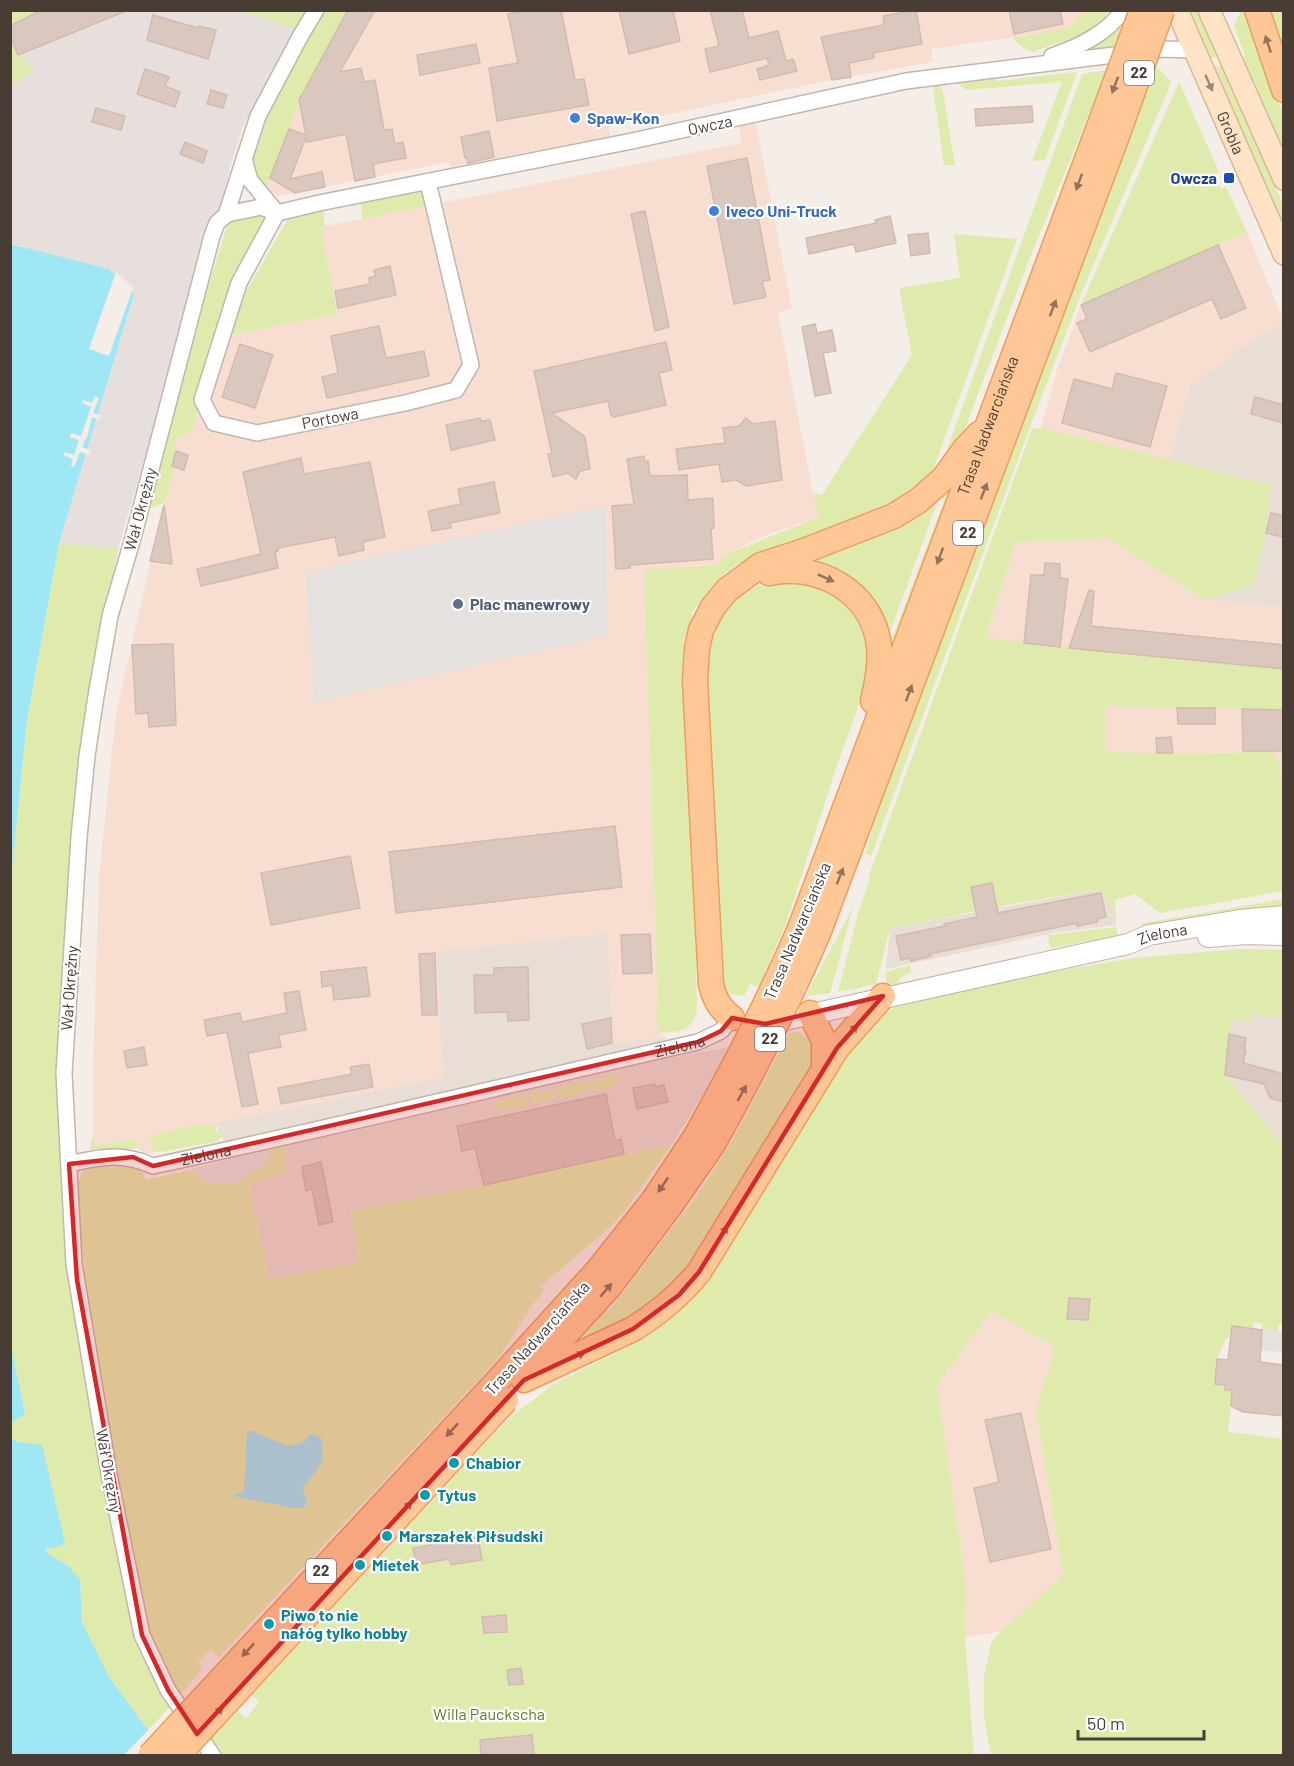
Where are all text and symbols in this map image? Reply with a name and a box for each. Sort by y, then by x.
one-way arrow [1263,35,1272,53]
road number: 22 [1124,61,1154,85]
one-way arrow [1204,75,1214,93]
one-way arrow [1109,76,1119,94]
place label: Spaw-Kon [587,108,659,127]
street label: Grobla [1214,108,1249,157]
marker: Spaw-Kon [568,111,582,125]
street label: Owcza [686,111,734,138]
place label: Owcza [1171,168,1217,187]
marker: Owcza [1222,171,1236,185]
one-way arrow [1074,173,1083,191]
place label: Iveco Uni-Truck [726,201,837,220]
marker: Iveco Uni-Truck [707,204,721,218]
one-way arrow [1048,299,1058,317]
street label: Trasa Nadwarciańska [952,353,1022,498]
street label: Portowa [300,403,360,432]
street label: Wał Okrężny [119,465,160,553]
one-way arrow [980,482,989,500]
road number: 22 [953,521,983,545]
one-way arrow [934,547,944,565]
one-way arrow [818,573,836,583]
place label: Plac manewrowy [470,594,590,613]
marker: Plac manewrowy [451,597,465,611]
one-way arrow [904,684,914,702]
street label: Trasa Nadwarciańska [759,859,834,1002]
one-way arrow [836,867,846,885]
street label: Zielona [1134,919,1189,948]
street label: Wał Okrężny [56,944,81,1031]
one-way arrow [844,1025,858,1039]
road number: 22 [755,1027,785,1051]
street label: Zielona [653,1030,708,1061]
one-way arrow [736,1085,747,1101]
street label: Zielona [179,1139,233,1169]
one-way arrow [658,1177,669,1193]
one-way arrow [717,1225,728,1241]
street label: Trasa Nadwarciańska [480,1277,593,1399]
one-way arrow [599,1282,612,1298]
one-way arrow [569,1351,586,1360]
one-way arrow [446,1422,459,1437]
street label: Wał Okrężny [93,1427,126,1515]
place label: Chabior [466,1453,521,1472]
marker: Chabior [447,1456,461,1470]
place label: Tytus [437,1485,476,1504]
marker: Tytus [418,1488,432,1502]
one-way arrow [399,1500,413,1515]
place label: Marszałek Piłsudski [399,1526,543,1545]
marker: Marszałek Piłsudski [380,1529,394,1543]
place label: Mietek [372,1555,420,1574]
marker: Mietek [353,1558,367,1572]
road number: 22 [306,1559,336,1583]
place label: Piwo to nie nałóg tylko hobby [281,1605,407,1642]
marker: Piwo to nie nałóg tylko hobby [262,1617,276,1631]
one-way arrow [242,1642,255,1657]
scale bar [1078,1703,1204,1741]
park label: Willa Pauckscha [433,1704,545,1723]
one-way arrow [210,1705,224,1720]
text: 50 m [1087,1712,1125,1734]

